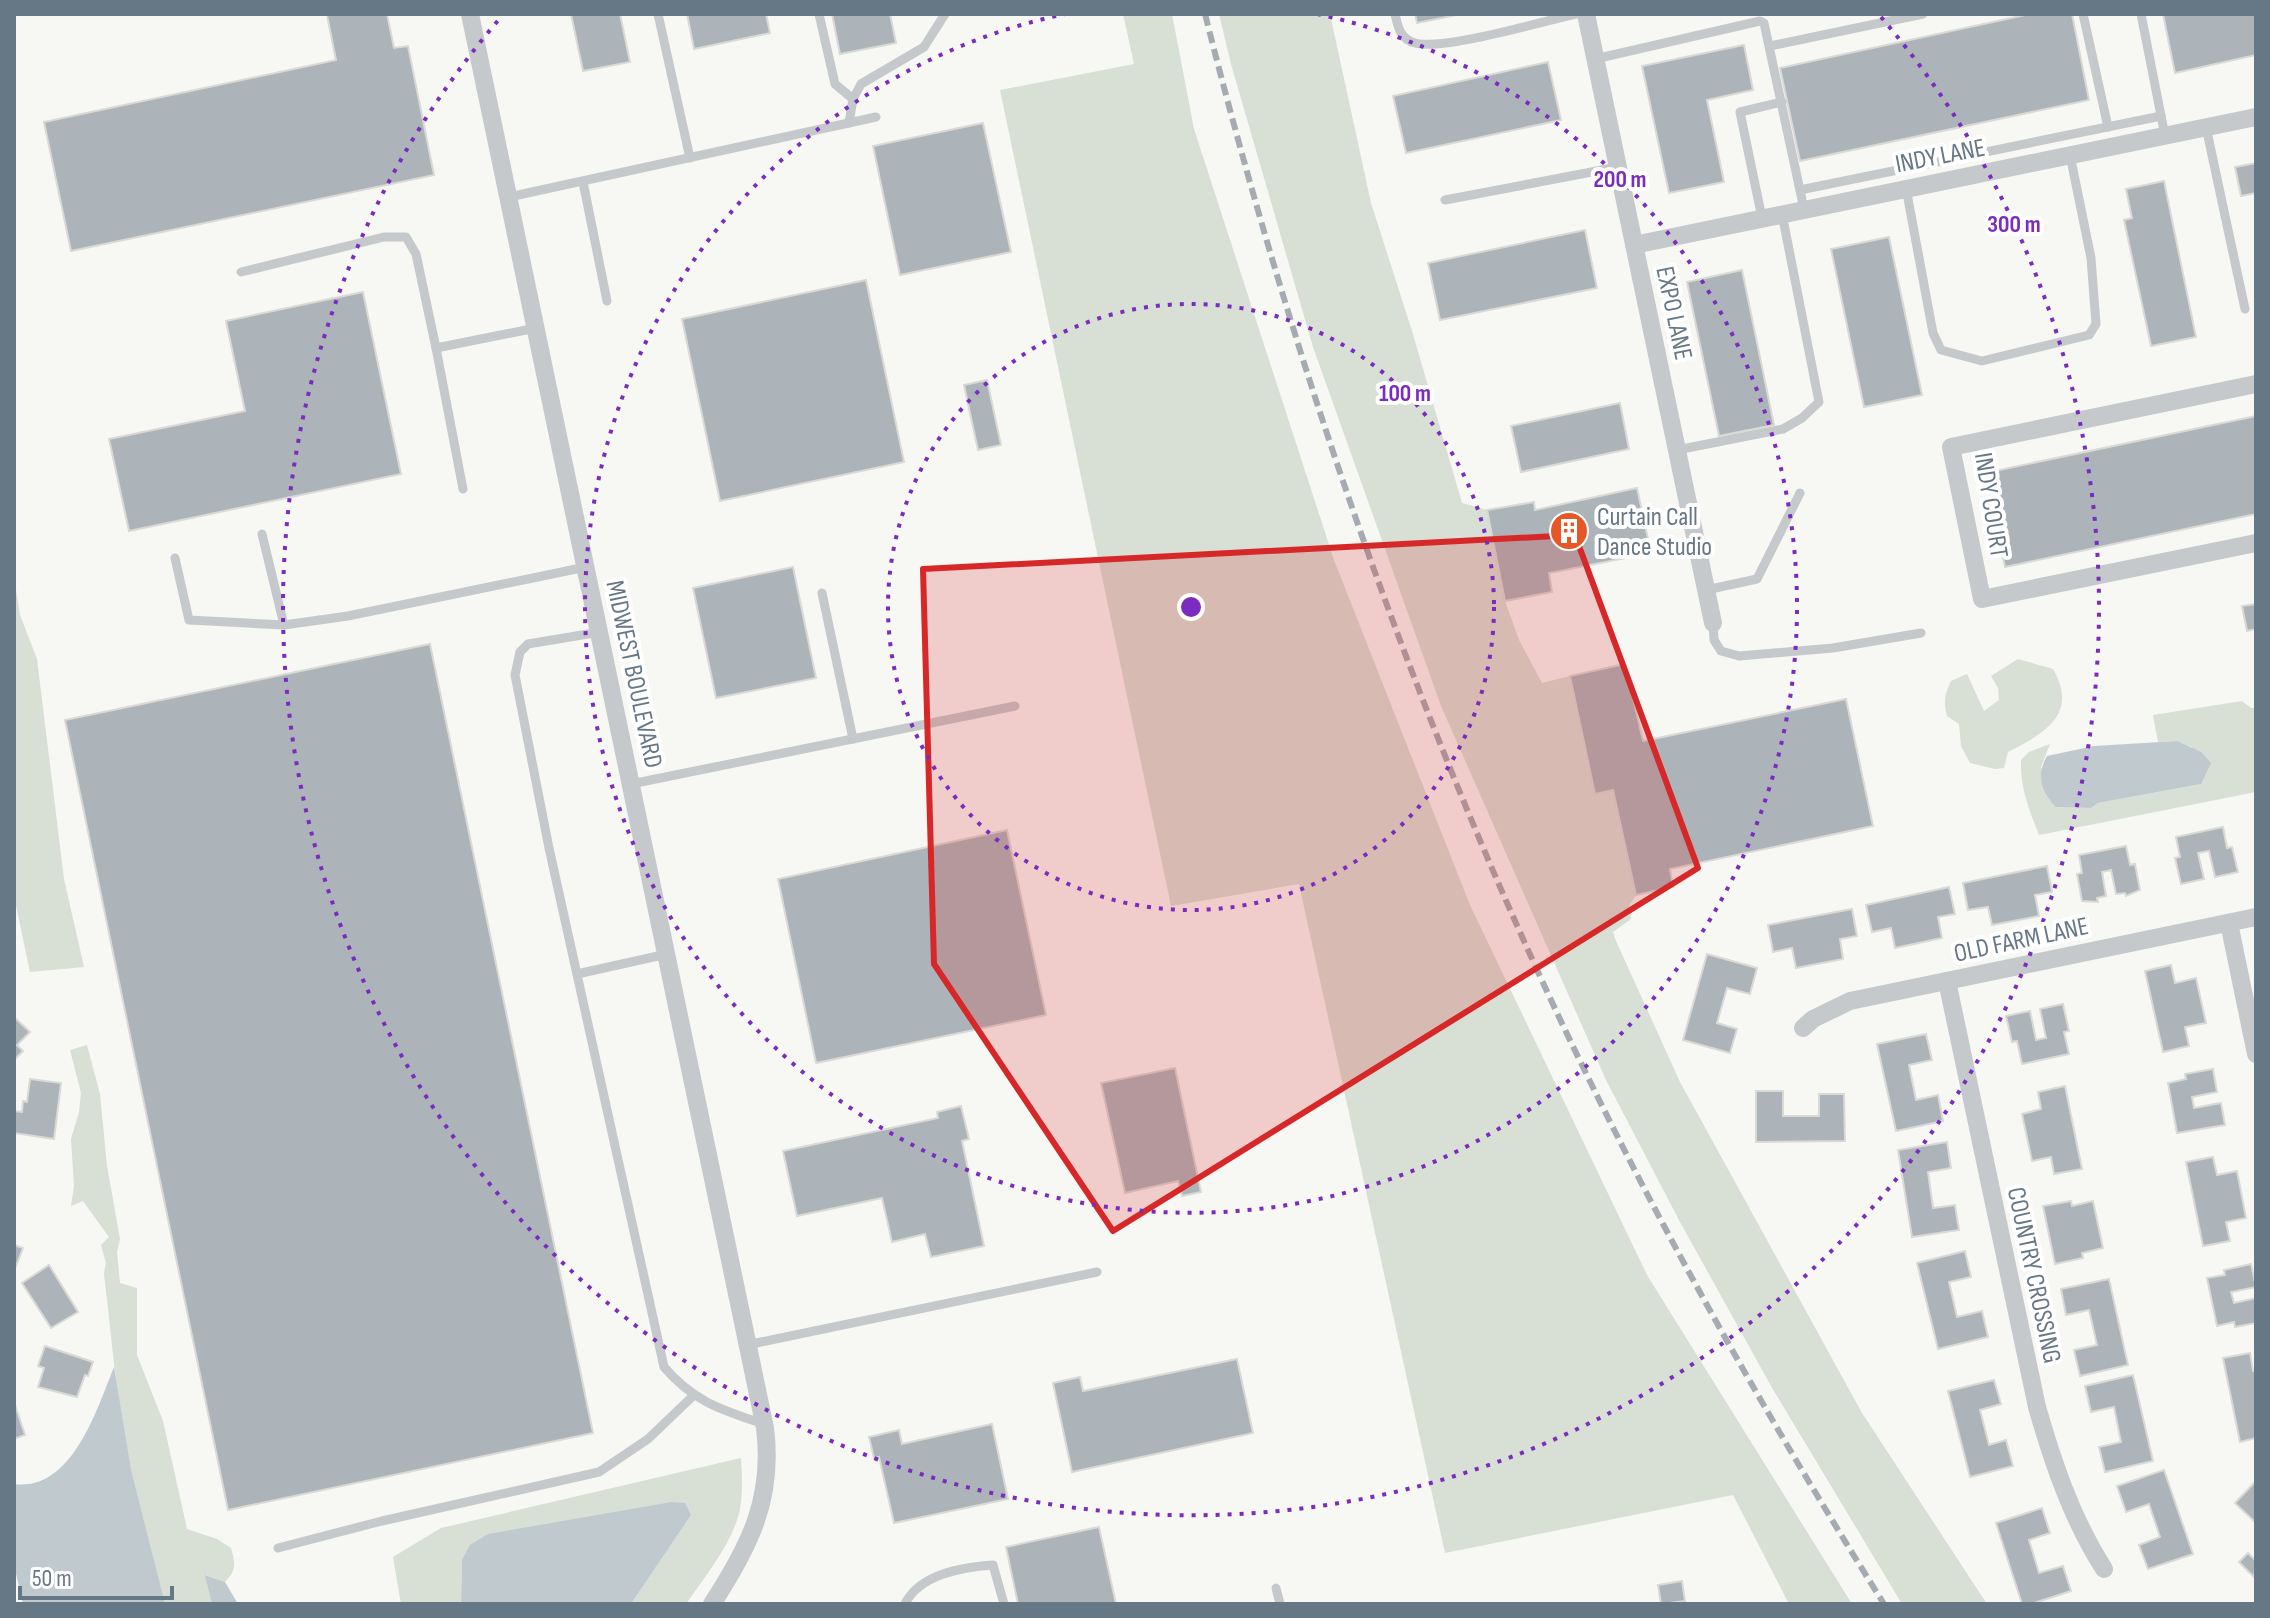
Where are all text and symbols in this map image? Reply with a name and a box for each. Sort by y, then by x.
street label: INDY LANE [1893,133,1988,180]
text: 200 m [1593,165,1647,194]
text: 300 m [1987,210,2041,239]
street label: EXPO LANE [1649,264,1699,363]
text: 100 m [1379,379,1431,408]
street label: INDY COURT [1967,450,2014,560]
place label: Curtain Call Dance Studio [1597,502,1712,563]
building icon: Curtain Call Dance Studio [1548,510,1590,552]
street label: MIDWEST BOULEVARD [599,578,669,771]
centre of rings [1177,593,1205,621]
street label: OLD FARM LANE [1951,911,2091,970]
street label: COUNTRY CROSSING [2000,1185,2067,1366]
scale bar [20,1550,172,1600]
text: 50 m [32,1564,72,1593]

